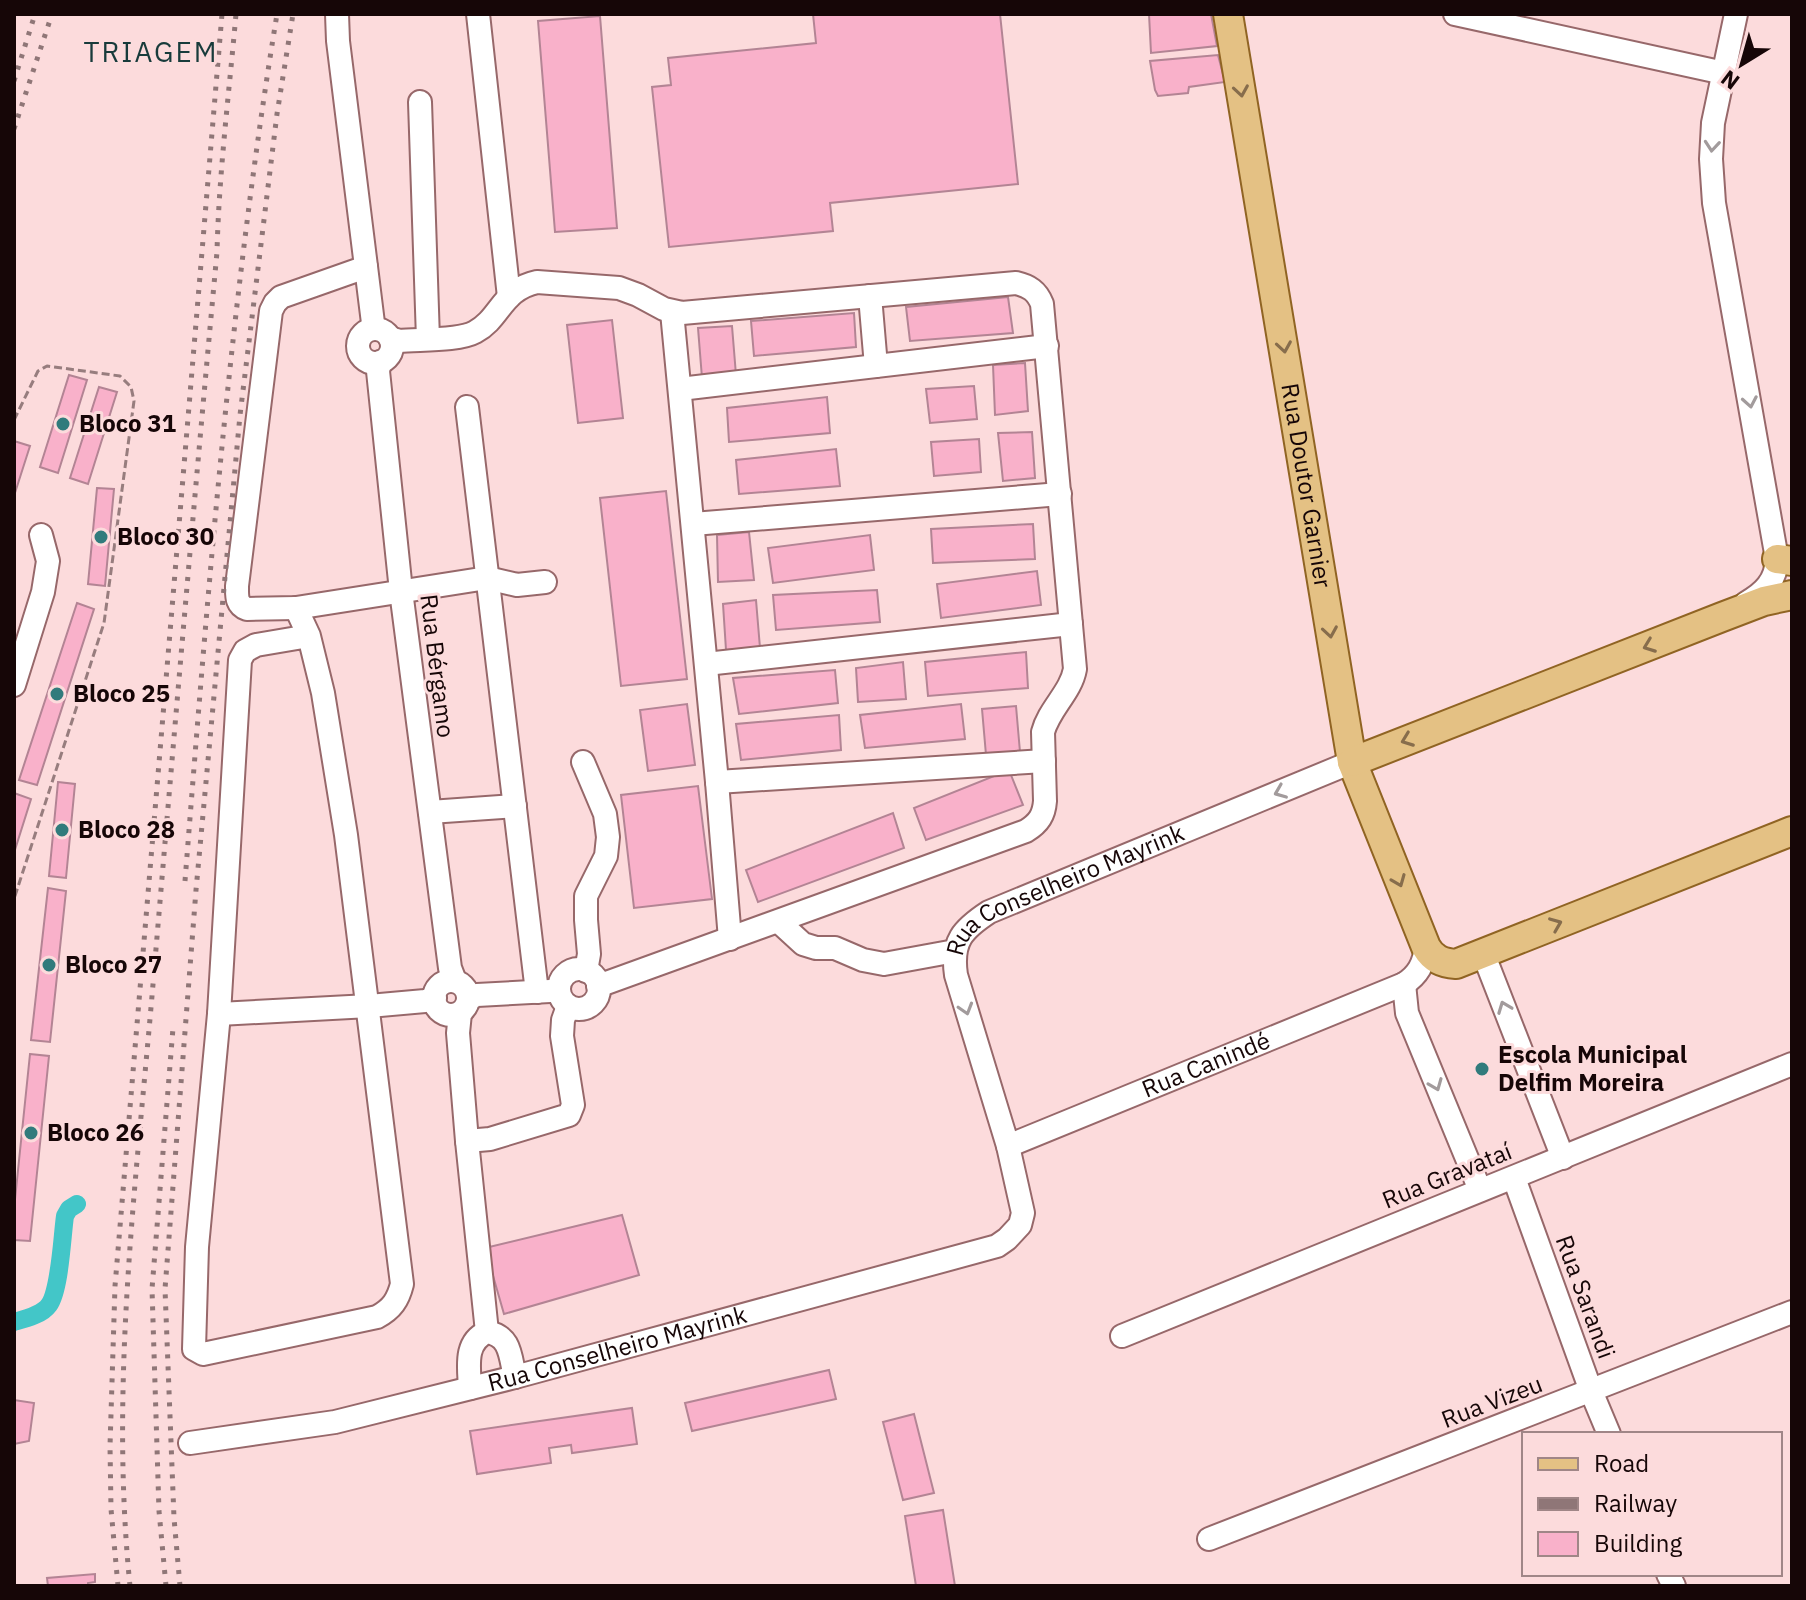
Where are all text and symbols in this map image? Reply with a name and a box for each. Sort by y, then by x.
north arrow [1702,24,1782,104]
district label: TRIAGEM [83,33,219,70]
text: N [1715,64,1745,97]
one-way arrow [1232,84,1249,98]
one-way arrow [1704,140,1721,153]
one-way arrow [1274,341,1291,354]
street label: Rua Doutor Garnier [1274,381,1340,590]
one-way arrow [1740,396,1757,409]
place label: Bloco 31 [79,407,176,439]
marker: Bloco 31 [54,415,72,433]
place label: Bloco 30 [117,520,214,552]
marker: Bloco 30 [92,528,110,546]
street label: Rua Bérgamo [413,592,463,739]
one-way arrow [1321,625,1338,638]
one-way arrow [1643,636,1657,653]
place label: Bloco 25 [73,677,170,709]
marker: Bloco 25 [48,685,66,703]
one-way arrow [1401,730,1415,747]
one-way arrow [1274,782,1288,798]
place label: Bloco 28 [78,813,175,845]
street label: Rua Conselheiro Mayrink [938,816,1189,959]
marker: Bloco 28 [53,821,71,839]
one-way arrow [1389,873,1406,887]
one-way arrow [1548,917,1562,934]
place label: Bloco 27 [65,948,162,980]
marker: Bloco 27 [40,956,58,974]
one-way arrow [957,1001,973,1015]
one-way arrow [1498,1001,1514,1015]
street label: Rua Canindé [1137,1024,1275,1105]
place label: Escola Municipal Delfim Moreira [1498,1038,1687,1098]
marker: Escola Municipal Delfim Moreira [1473,1060,1491,1078]
one-way arrow [1427,1077,1443,1091]
place label: Bloco 26 [47,1116,144,1148]
marker: Bloco 26 [22,1124,40,1142]
street label: Rua Gravataí [1377,1135,1516,1216]
street label: Rua Sarandi [1549,1230,1623,1363]
street label: Rua Conselheiro Mayrink [484,1298,750,1398]
street label: Rua Vizeu [1437,1367,1547,1435]
legend [1522,1432,1782,1576]
text: Road [1594,1447,1649,1479]
text: Railway [1594,1487,1677,1519]
text: Building [1594,1527,1682,1559]

